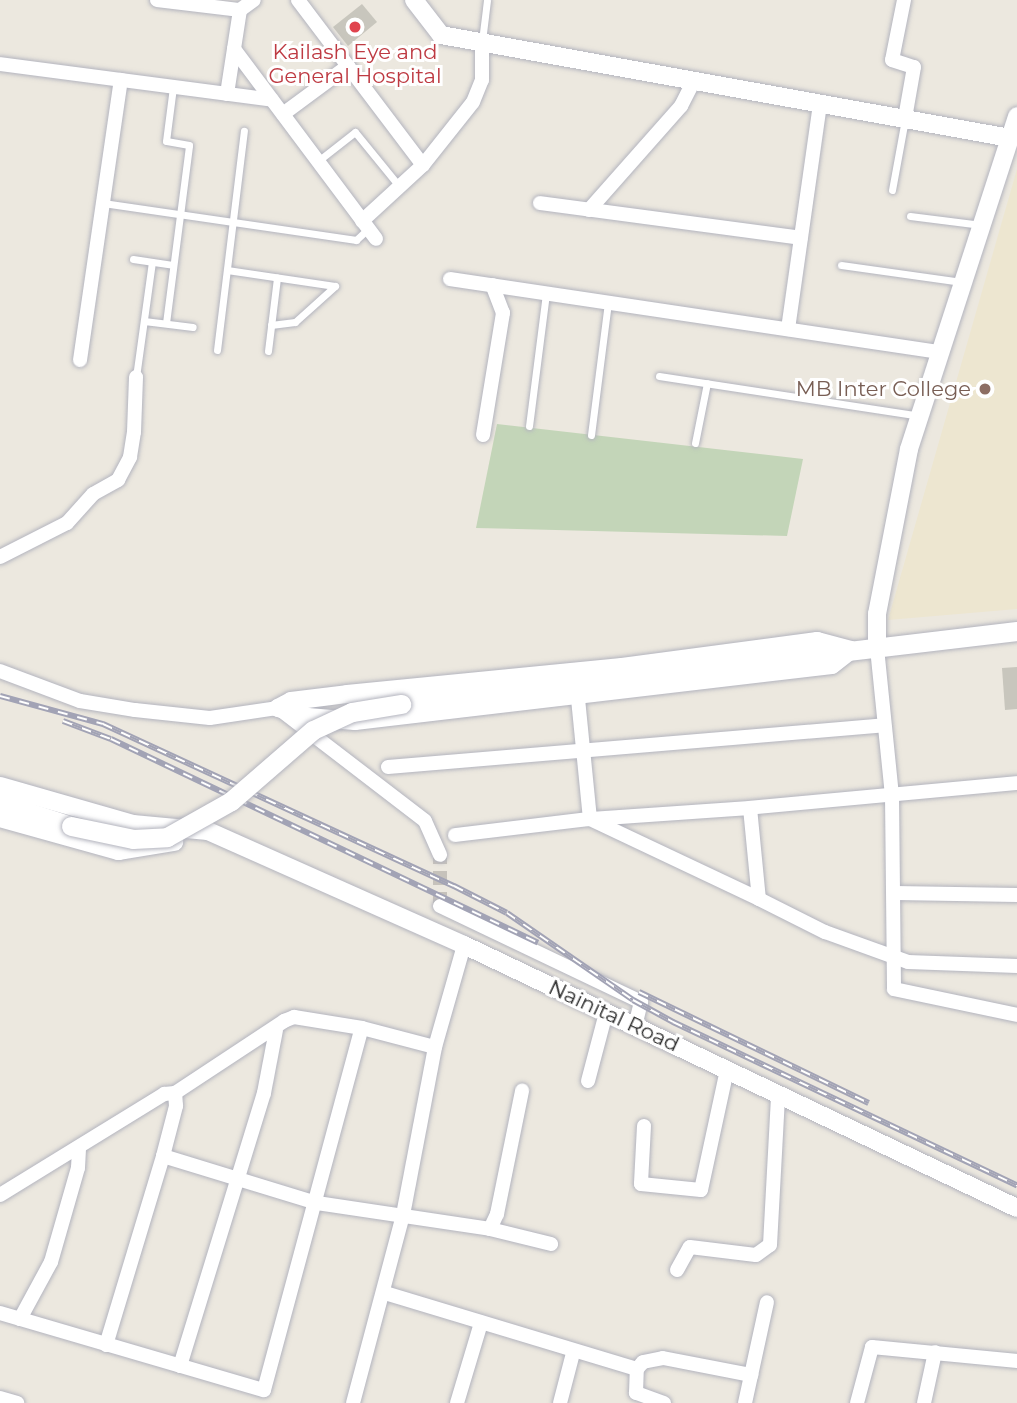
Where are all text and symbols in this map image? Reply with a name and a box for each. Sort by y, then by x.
marker: Kailash Eye and General Hospital [345,17,365,37]
place label: Kailash Eye and General Hospital [268,39,442,89]
place label: MB Inter College [796,376,971,402]
marker: MB Inter College [977,381,993,397]
street label: Nainital Road [545,975,683,1057]

